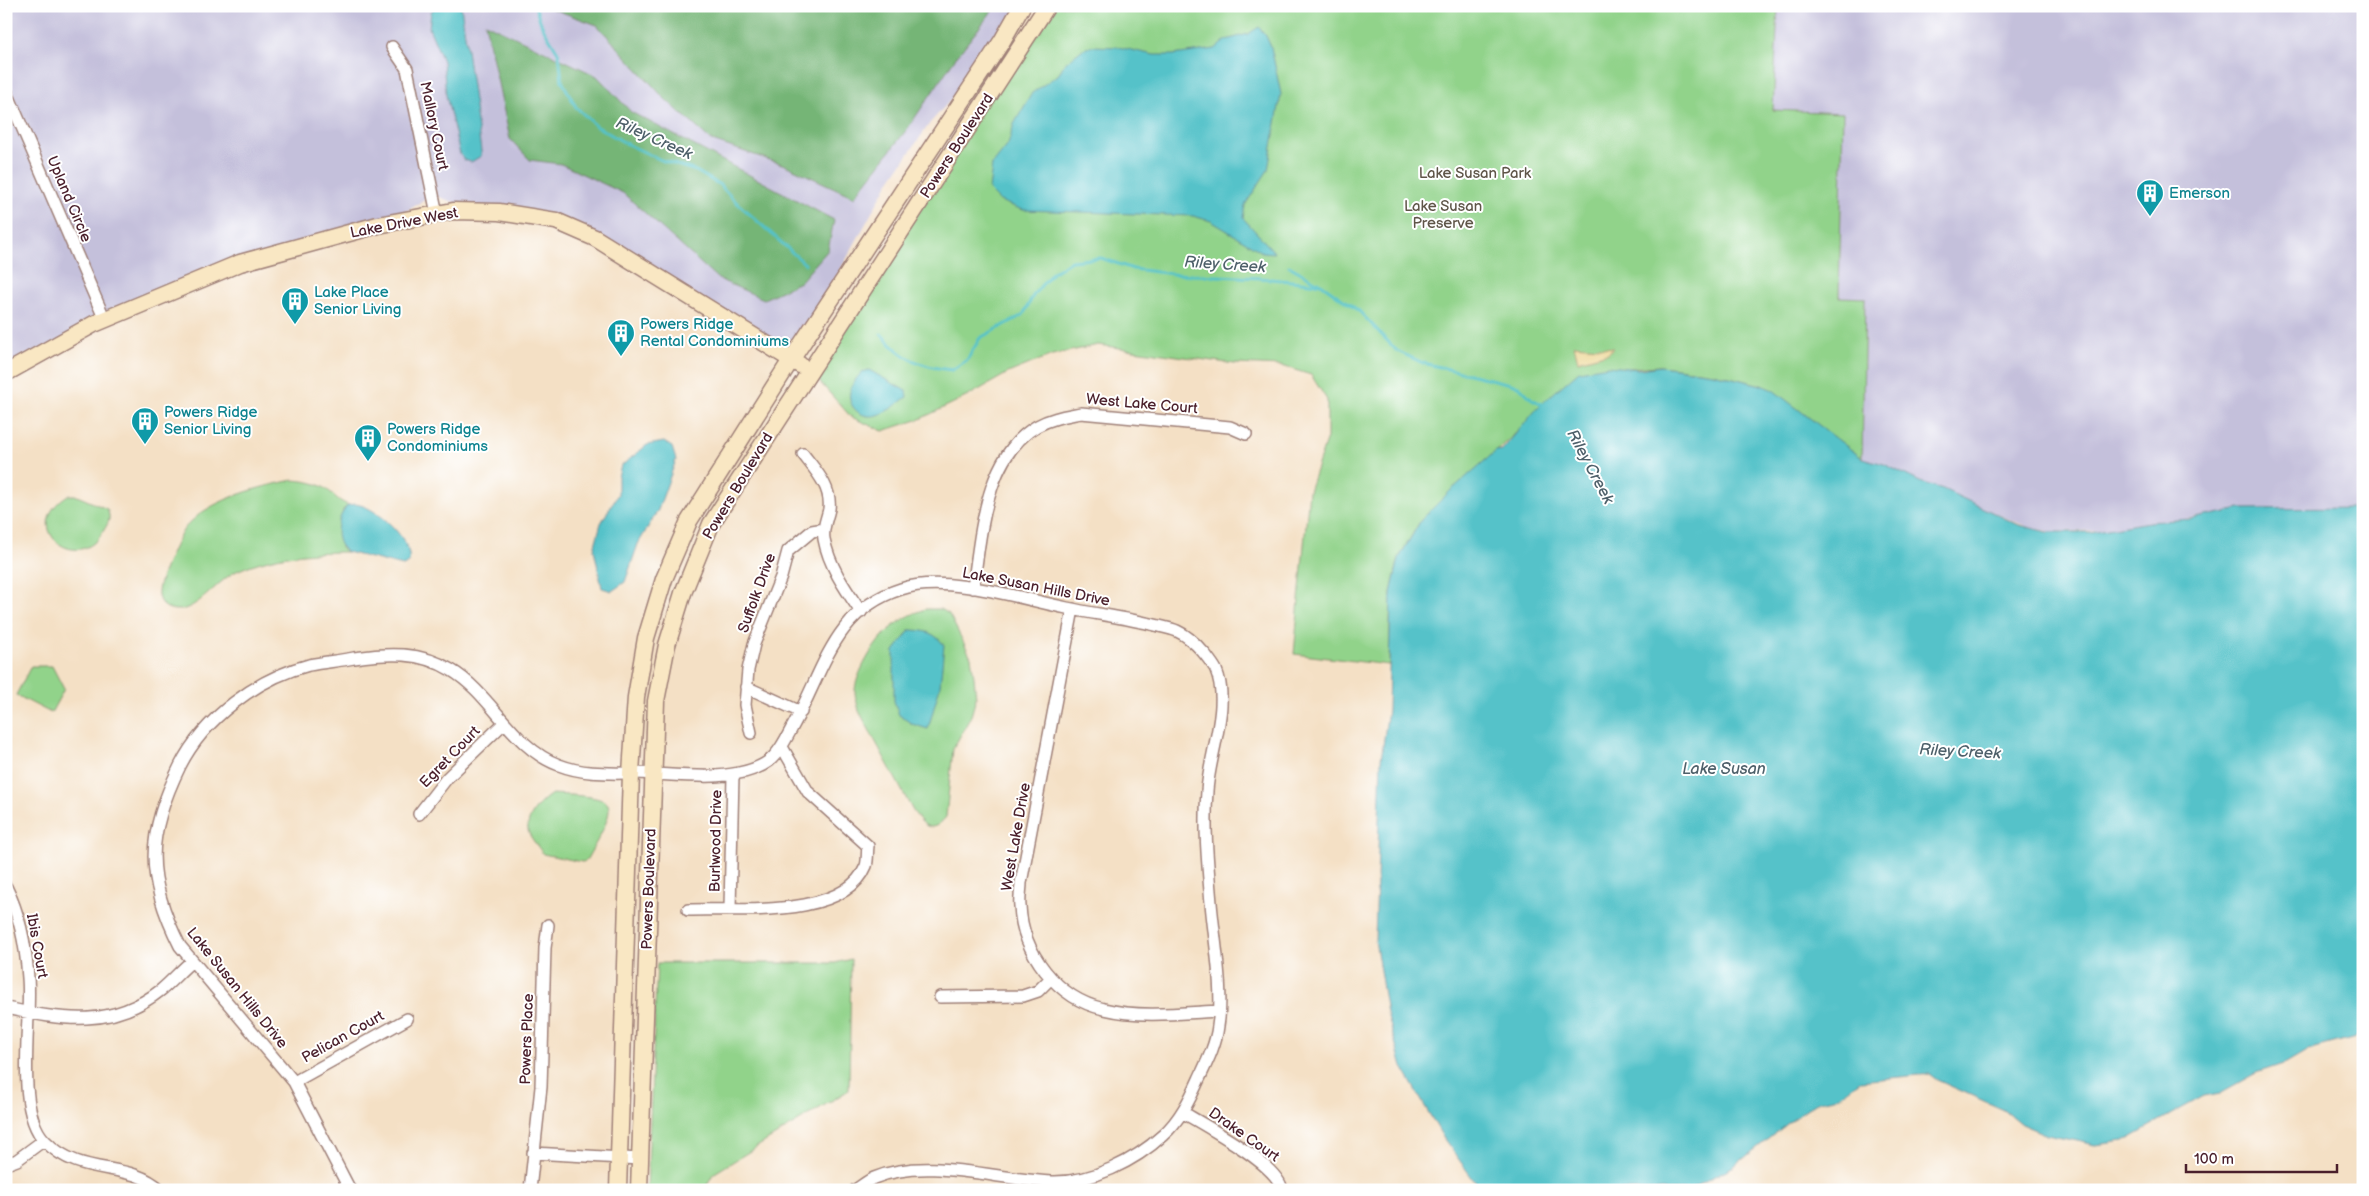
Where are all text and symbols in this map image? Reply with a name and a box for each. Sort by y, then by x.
street label: Mallory Court [415,80,453,172]
street label: Powers Boulevard [916,90,998,202]
water label: Riley Creek [613,114,696,165]
street label: Upland Circle [42,153,96,245]
park label: Lake Susan Park [1419,164,1532,183]
building icon: Emerson [2135,178,2165,217]
place label: Emerson [2169,184,2230,203]
park label: Lake Susan Preserve [1404,197,1482,233]
street label: Lake Drive West [349,203,460,243]
water label: Riley Creek [1184,253,1268,277]
place label: Lake Place Senior Living [314,283,401,319]
building icon: Lake Place Senior Living [280,286,310,325]
place label: Powers Ridge Rental Condominiums [640,315,789,351]
building icon: Powers Ridge Rental Condominiums [606,318,636,357]
street label: West Lake Court [1085,390,1199,418]
place label: Powers Ridge Senior Living [164,403,257,439]
building icon: Powers Ridge Senior Living [130,406,160,445]
place label: Powers Ridge Condominiums [387,420,488,456]
building icon: Powers Ridge Condominiums [353,423,383,462]
water label: Riley Creek [1562,426,1618,509]
street label: Powers Boulevard [699,429,777,543]
street label: Suffolk Drive [734,550,780,636]
street label: Lake Susan Hills Drive [960,563,1112,611]
street label: Egret Court [416,722,484,792]
water label: Riley Creek [1919,740,2002,764]
water label: Lake Susan [1682,760,1766,779]
street label: West Lake Drive [997,781,1035,893]
street label: Burlwood Drive [706,790,726,892]
street label: Powers Boulevard [637,828,661,950]
street label: Ibis Court [22,912,52,980]
street label: Lake Susan Hills Drive [182,924,292,1052]
street label: Powers Place [516,993,538,1085]
street label: Pelican Court [299,1006,388,1067]
street label: Drake Court [1205,1104,1283,1167]
scale bar [2186,1141,2338,1173]
text: 100 m [2194,1150,2234,1169]

